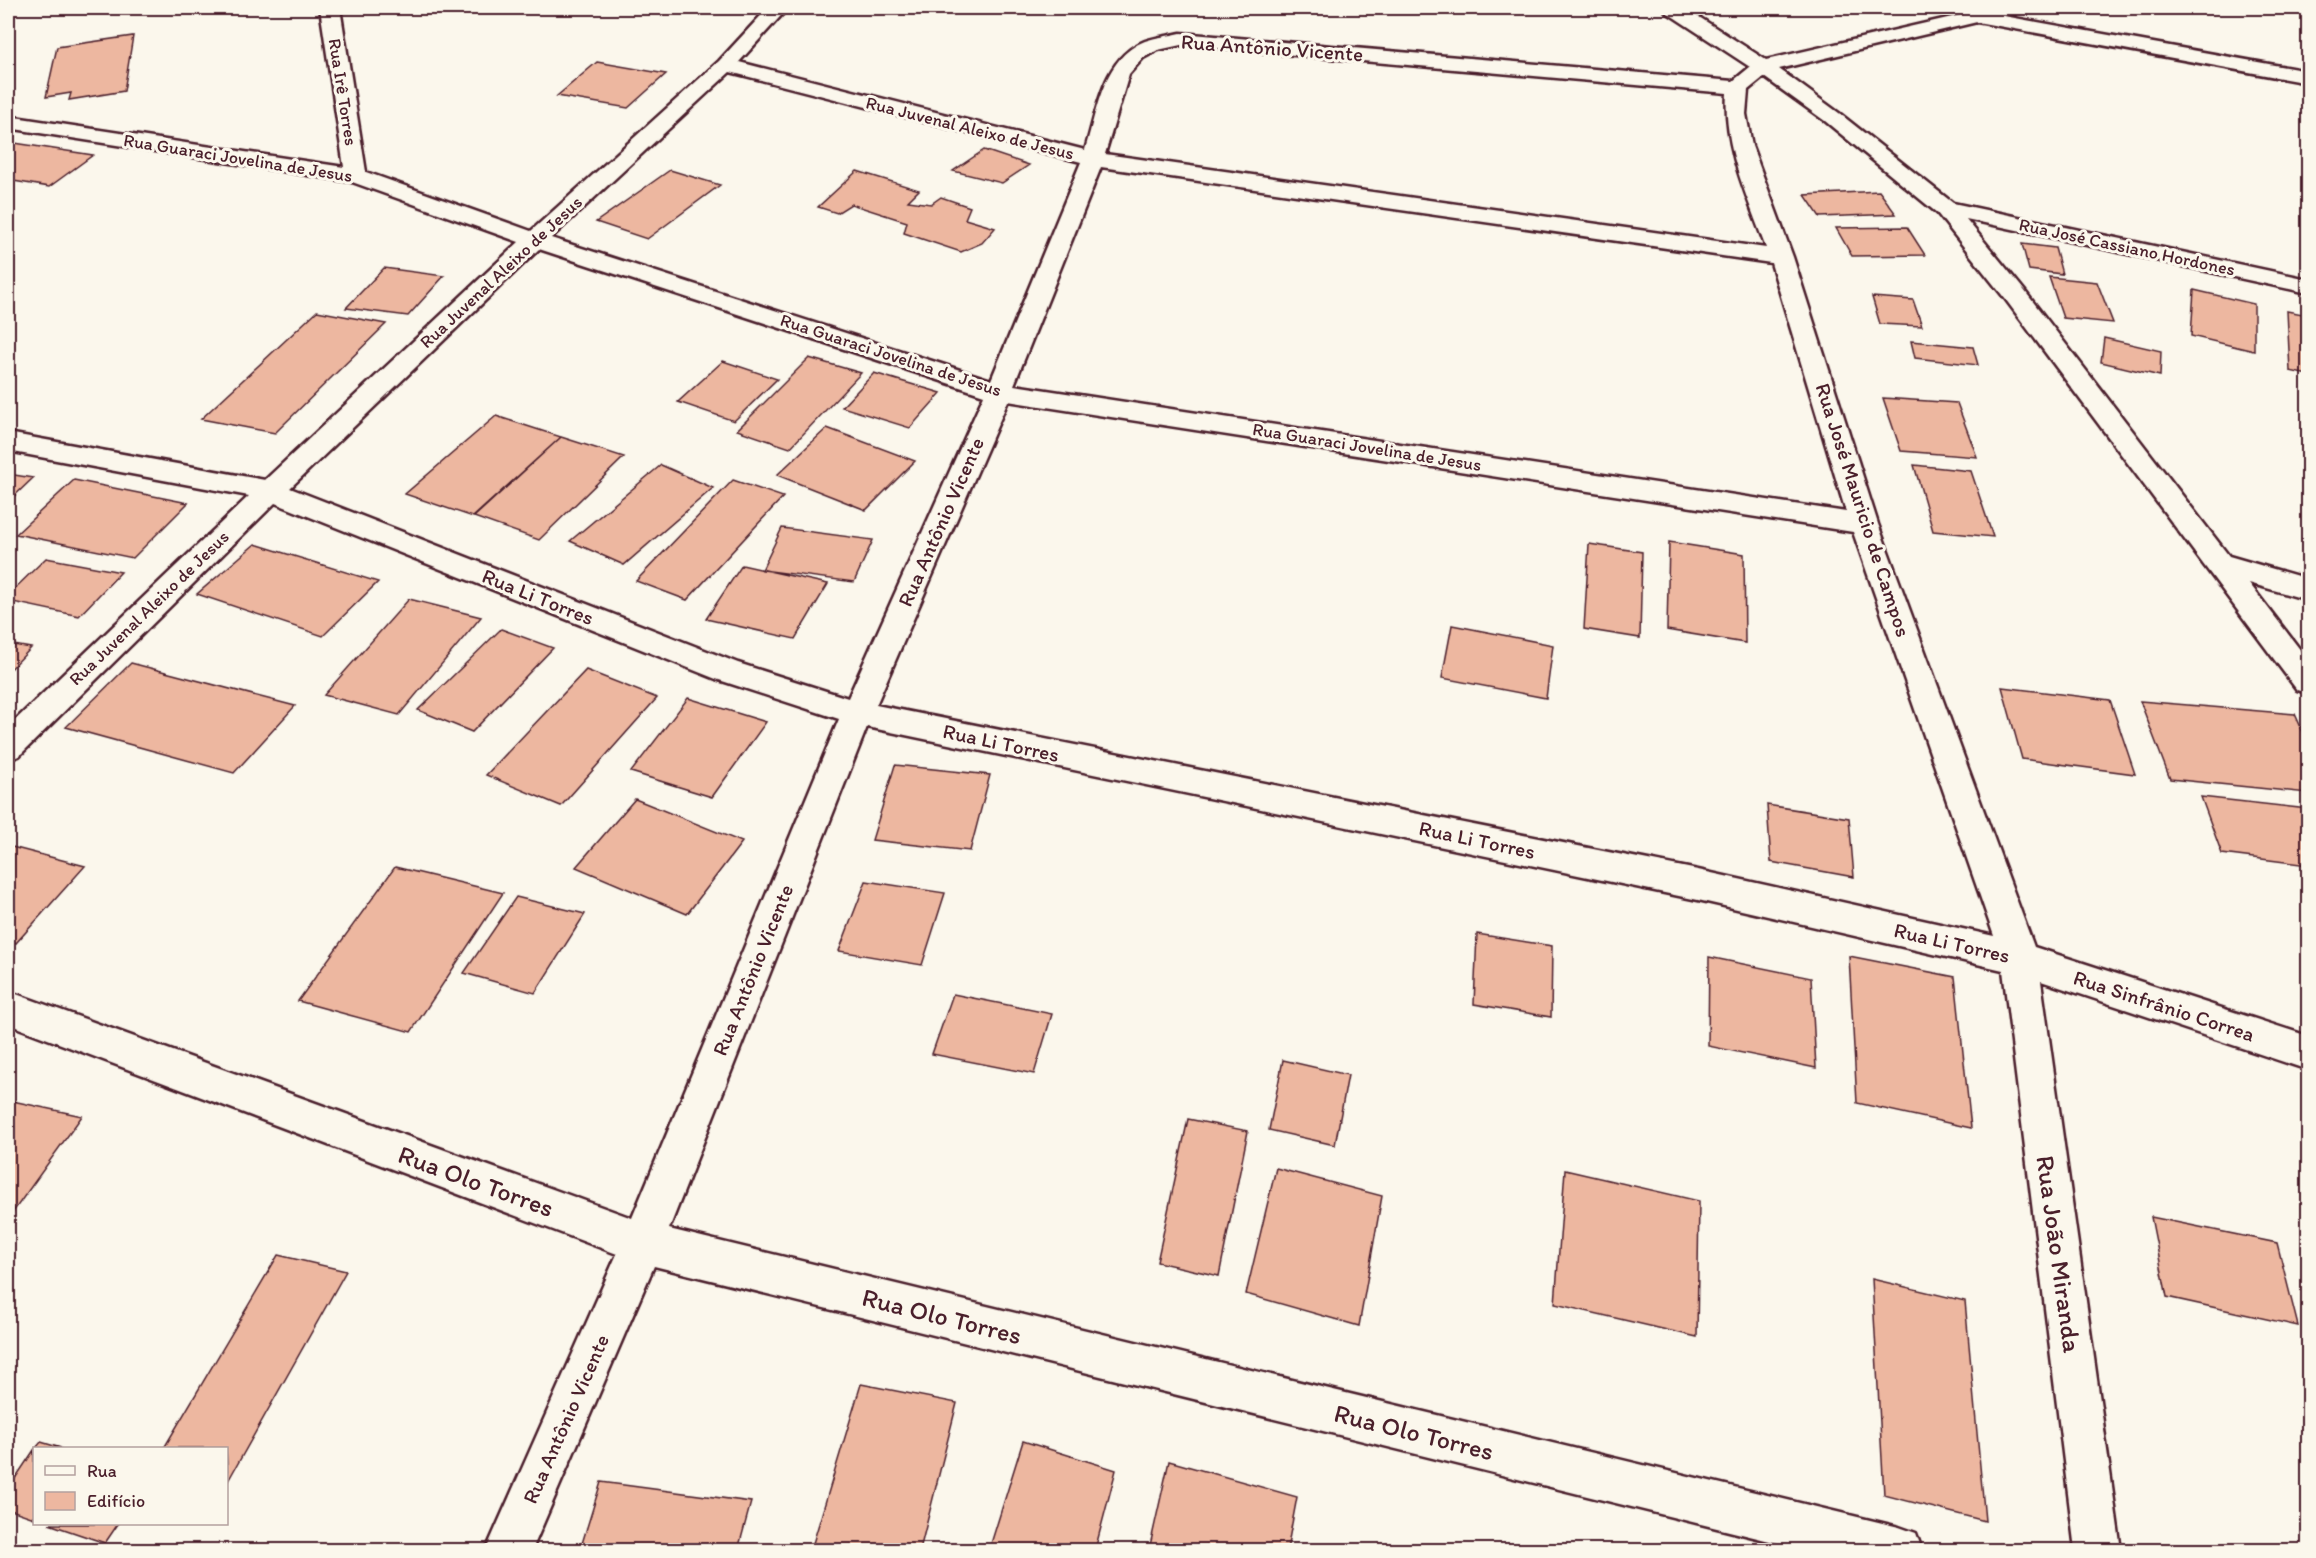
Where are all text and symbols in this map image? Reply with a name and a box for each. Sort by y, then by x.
street label: Rua Antônio Vicente [1180,29,1364,66]
street label: Rua Irê Torres [324,37,362,147]
street label: Rua Juvenal Aleixo de Jesus [864,91,1076,165]
street label: Rua Guaraci Jovelina de Jesus [122,129,354,187]
street label: Rua Juvenal Aleixo de Jesus [415,191,587,353]
street label: Rua José Cassiano Hordones [2017,213,2237,281]
street label: Rua Guaraci Jovelina de Jesus [778,309,1004,401]
street label: Rua José Mauricio de Campos [1811,380,1916,640]
street label: Rua Guaraci Jovelina de Jesus [1251,418,1483,476]
street label: Rua Antônio Vicente [892,433,989,610]
street label: Rua Juvenal Aleixo de Jesus [64,526,234,690]
street label: Rua Li Torres [479,563,598,630]
street label: Rua Li Torres [941,718,1062,767]
street label: Rua Li Torres [1417,815,1538,864]
street label: Rua Antônio Vicente [707,880,798,1059]
street label: Rua Li Torres [1892,917,2013,968]
street label: Rua Sinfrânio Correa [2070,964,2258,1047]
street label: Rua Olo Torres [394,1138,558,1224]
street label: Rua João Miranda [2029,1153,2089,1355]
street label: Rua Olo Torres [859,1281,1025,1351]
street label: Rua Antônio Vicente [517,1330,614,1507]
street label: Rua Olo Torres [1331,1397,1497,1467]
legend [33,1447,228,1525]
text: Rua [87,1460,117,1482]
text: Edifício [87,1490,145,1512]

